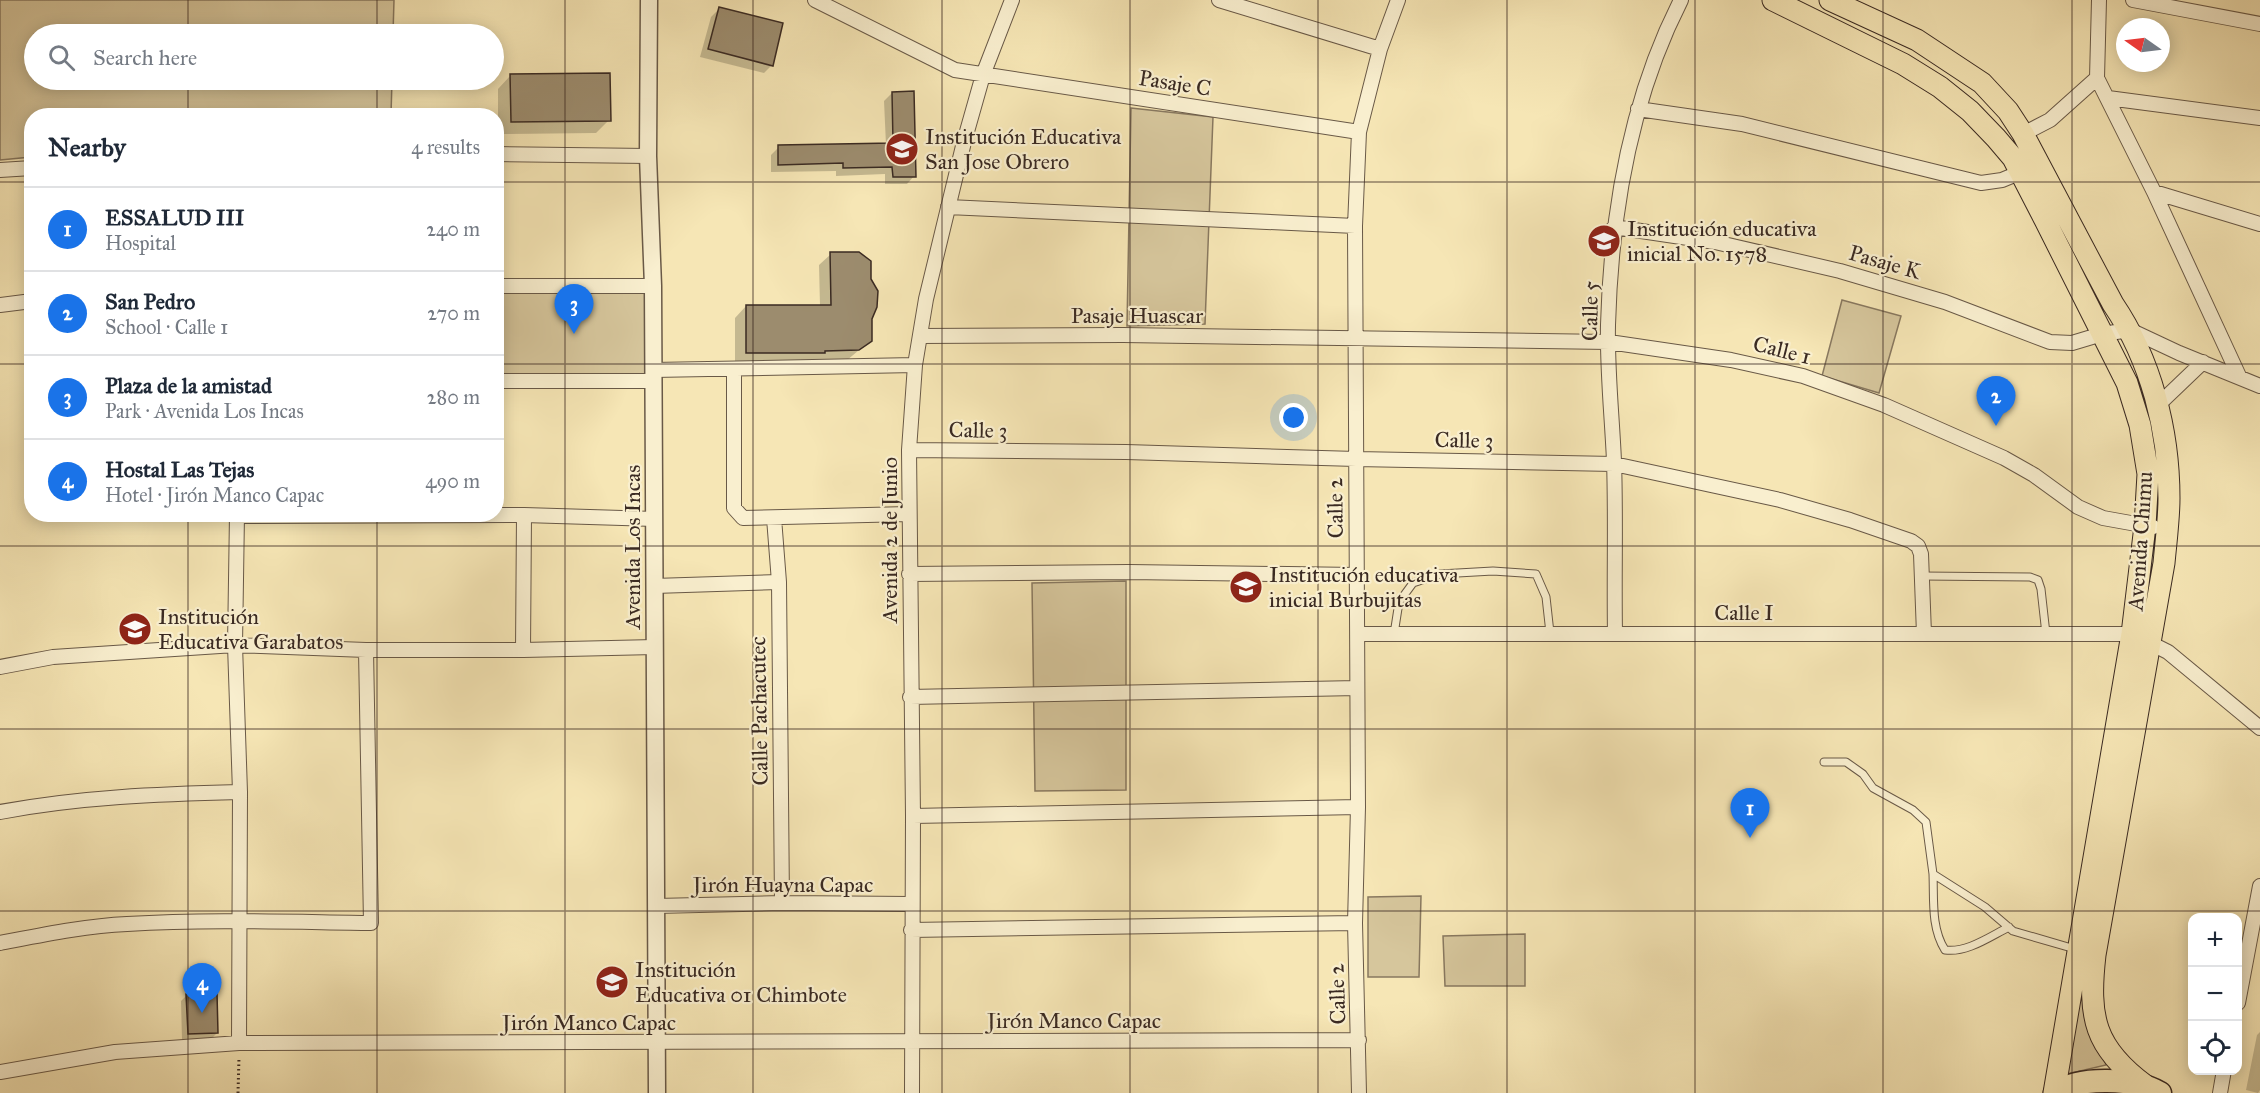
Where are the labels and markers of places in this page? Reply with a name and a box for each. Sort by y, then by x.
place label: Institución Educativa San Jose Obrero [925,123,1122,175]
school or university icon: Institución Educativa San Jose Obrero [884,131,920,167]
place label: Institución educativa inicial No. 1578 [1627,215,1817,267]
school or university icon: Institución educativa inicial No. 1578 [1586,223,1622,259]
pin: 3 [554,284,594,334]
pin: 2 [1976,376,2016,426]
place label: Institución educativa inicial Burbujitas [1269,561,1459,613]
school or university icon: Institución educativa inicial Burbujitas [1228,569,1264,605]
place label: Institución Educativa Garabatos [158,603,343,655]
school or university icon: Institución Educativa Garabatos [117,611,153,647]
pin: 1 [1730,788,1770,838]
place label: Institución Educativa 01 Chimbote [635,956,847,1008]
pin: 4 [182,964,222,1013]
school or university icon: Institución Educativa 01 Chimbote [594,964,630,1000]

